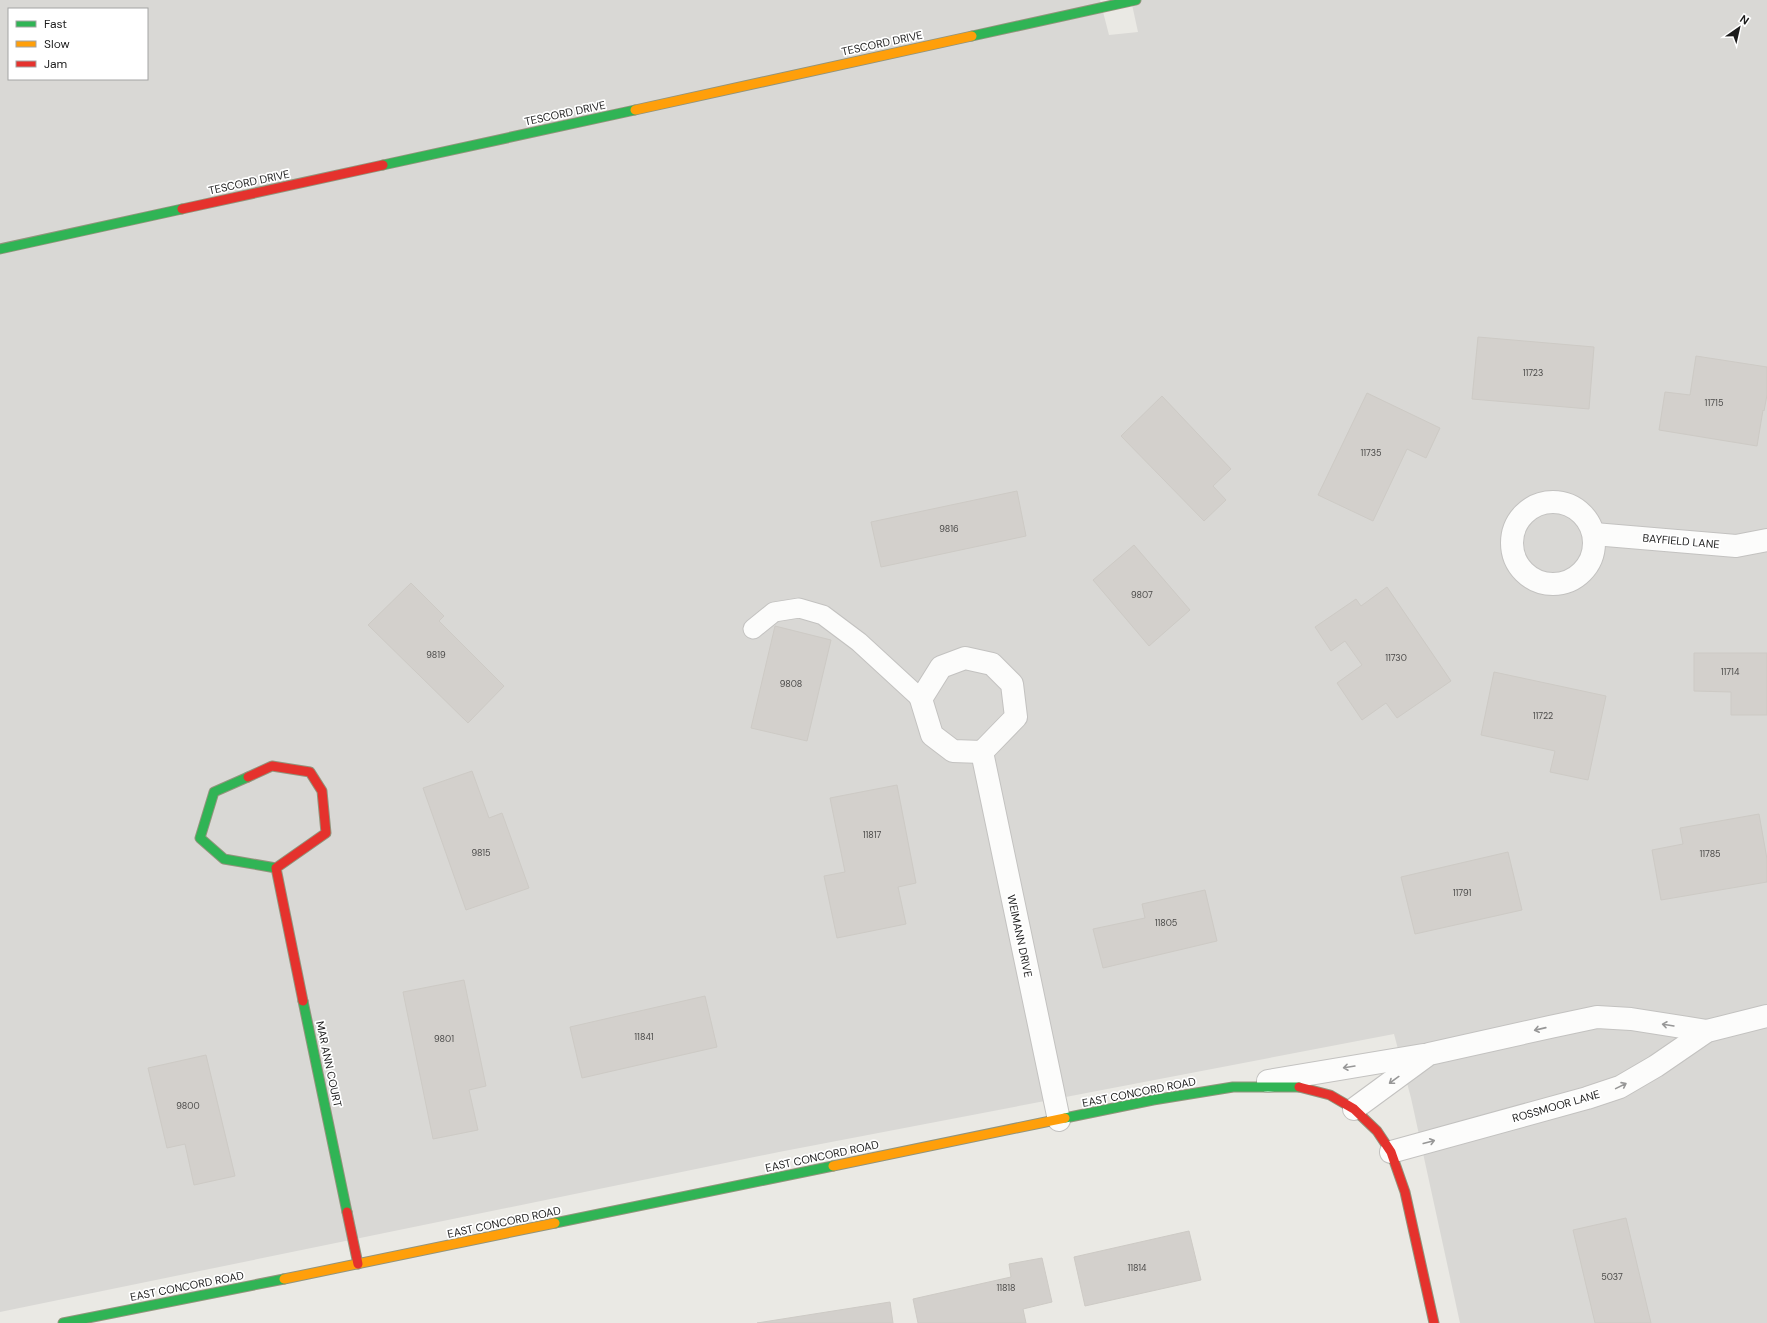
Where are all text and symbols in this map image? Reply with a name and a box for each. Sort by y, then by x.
legend [8,8,148,80]
north arrow [1719,8,1759,48]
text: N [1737,12,1752,28]
text: Fast [44,16,67,32]
street label: TESCORD DRIVE [840,28,924,58]
text: Slow [44,36,70,52]
text: Jam [44,56,67,72]
street label: TESCORD DRIVE [523,98,607,128]
street label: TESCORD DRIVE [207,167,291,197]
house number: 11723 [1523,367,1543,379]
house number: 11715 [1705,397,1723,409]
house number: 11735 [1361,447,1382,459]
house number: 9816 [939,523,959,535]
street label: BAYFIELD LANE [1642,531,1720,551]
house number: 9807 [1131,589,1153,601]
house number: 9819 [426,649,446,661]
house number: 11730 [1385,652,1407,664]
house number: 11714 [1721,666,1740,678]
house number: 9808 [780,678,802,690]
house number: 11722 [1533,710,1553,722]
house number: 11817 [863,829,881,841]
house number: 9815 [471,847,491,859]
house number: 11785 [1699,848,1721,860]
house number: 11791 [1453,887,1471,899]
street label: WEIMANN DRIVE [1004,893,1036,979]
house number: 11805 [1155,917,1177,929]
street label: MAR ANN COURT [313,1020,345,1108]
one-way arrow [1662,1021,1675,1029]
one-way arrow [1534,1025,1547,1033]
house number: 11841 [634,1031,654,1043]
house number: 9801 [434,1033,454,1045]
one-way arrow [1343,1064,1356,1072]
street label: EAST CONCORD ROAD [1081,1074,1198,1110]
one-way arrow [1388,1076,1399,1084]
one-way arrow [1614,1082,1626,1089]
street label: ROSSMOOR LANE [1511,1087,1601,1125]
house number: 9800 [176,1100,200,1112]
street label: EAST CONCORD ROAD [764,1137,880,1175]
one-way arrow [1422,1138,1435,1145]
street label: EAST CONCORD ROAD [446,1203,562,1241]
house number: 11814 [1127,1262,1147,1274]
street label: EAST CONCORD ROAD [129,1268,246,1304]
house number: 5037 [1601,1271,1623,1283]
house number: 11818 [996,1282,1016,1294]

